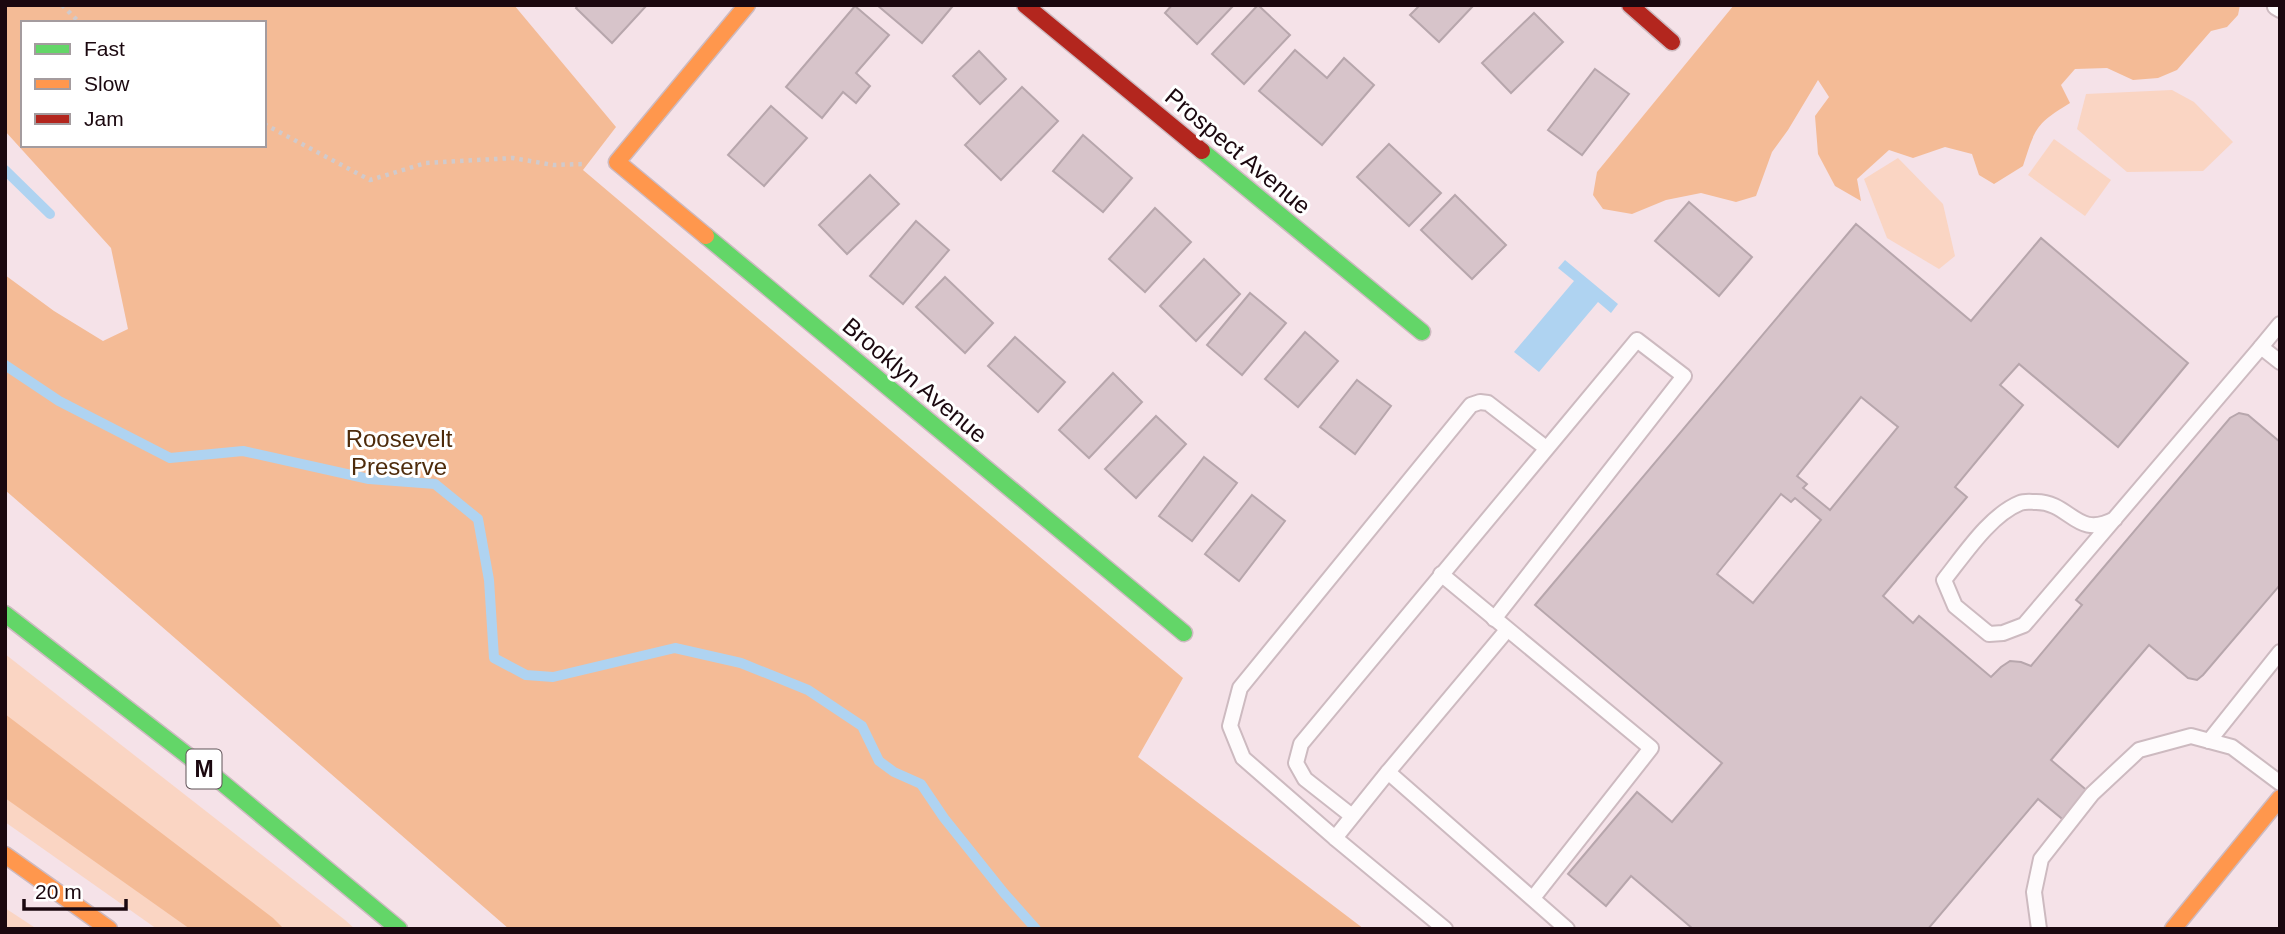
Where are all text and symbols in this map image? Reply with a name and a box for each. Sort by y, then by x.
legend [21,21,266,147]
text: Fast [84,37,125,60]
text: Slow [84,72,130,95]
street label: Prospect Avenue [1160,82,1316,220]
text: Jam [84,107,124,130]
street label: Brooklyn Avenue [837,312,993,448]
park label: Roosevelt Preserve [346,425,453,480]
road number: M [186,750,222,789]
scale bar [24,867,126,911]
text: 20 m [35,880,82,903]

